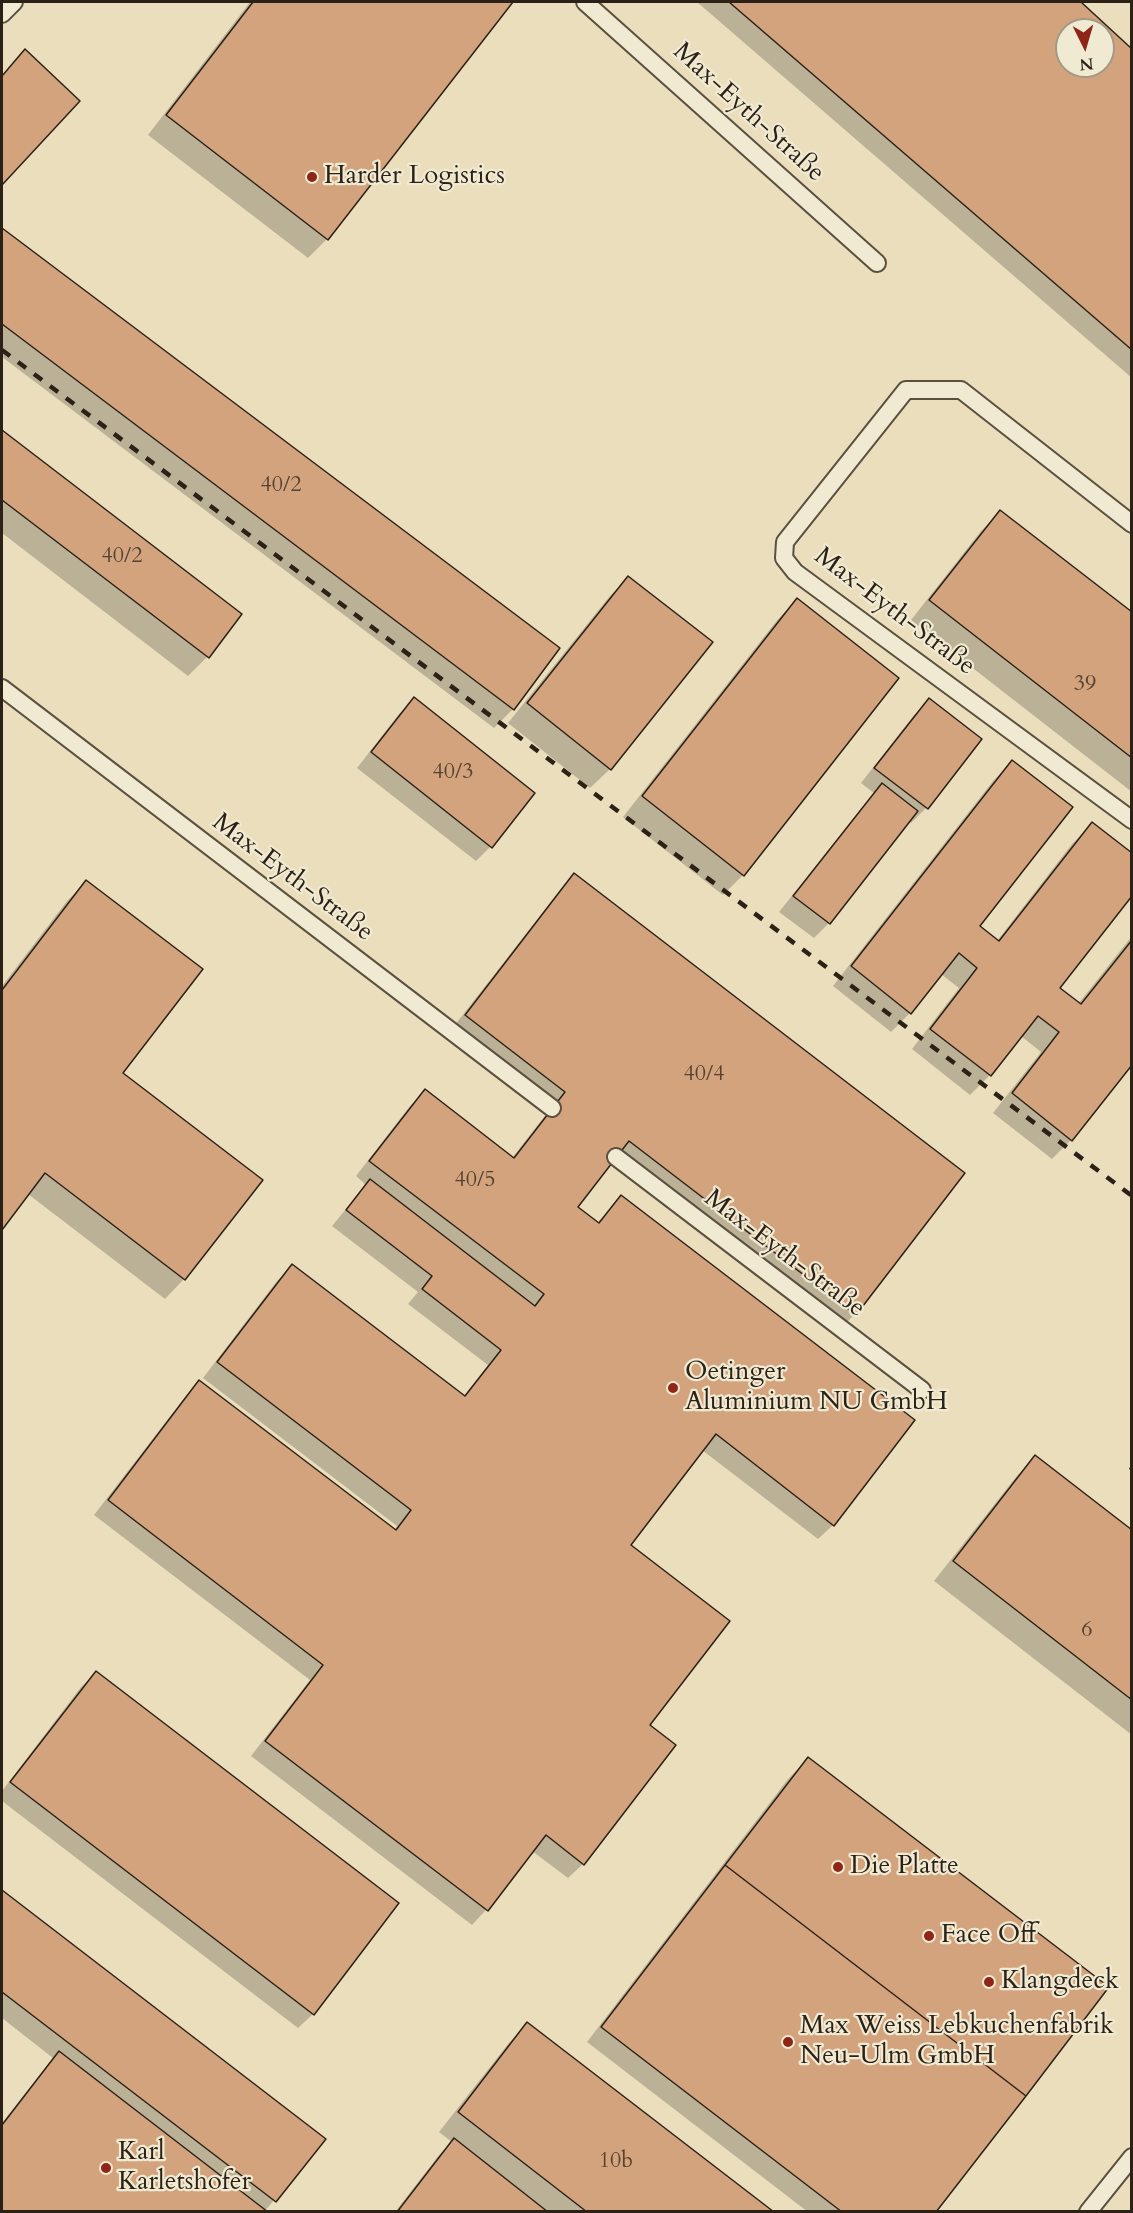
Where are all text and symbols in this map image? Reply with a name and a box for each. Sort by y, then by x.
north arrow [1055,18,1115,78]
street label: Max-Eyth-Straße [666,37,830,189]
text: N [1079,52,1094,76]
place label: Harder Logistics [324,161,505,193]
marker: Harder Logistics [305,170,319,184]
house number: 40/2 [261,473,301,499]
street label: Max-Eyth-Straße [807,541,981,683]
house number: 40/2 [102,544,142,570]
house number: 39 [1074,672,1096,698]
house number: 40/3 [433,760,473,786]
street label: Max-Eyth-Straße [205,807,379,949]
house number: 40/4 [684,1062,724,1088]
house number: 40/5 [455,1168,495,1194]
street label: Max-Eyth-Straße [697,1183,871,1325]
place label: Oetinger Aluminium NU GmbH [685,1357,948,1418]
marker: Oetinger Aluminium NU GmbH [666,1381,680,1395]
house number: 6 [1081,1618,1093,1644]
place label: Die Platte [850,1851,959,1883]
marker: Die Platte [831,1860,845,1874]
place label: Face Off [941,1920,1036,1952]
marker: Face Off [922,1929,936,1943]
place label: Klangdeck [1001,1966,1119,1998]
marker: Klangdeck [982,1975,996,1989]
place label: Max Weiss Lebkuchenfabrik Neu-Ulm GmbH [800,2011,1114,2072]
marker: Max Weiss Lebkuchenfabrik Neu-Ulm GmbH [781,2035,795,2049]
place label: Karl Karletshofer [118,2137,251,2198]
house number: 10b [599,2149,633,2175]
marker: Karl Karletshofer [99,2161,113,2175]

